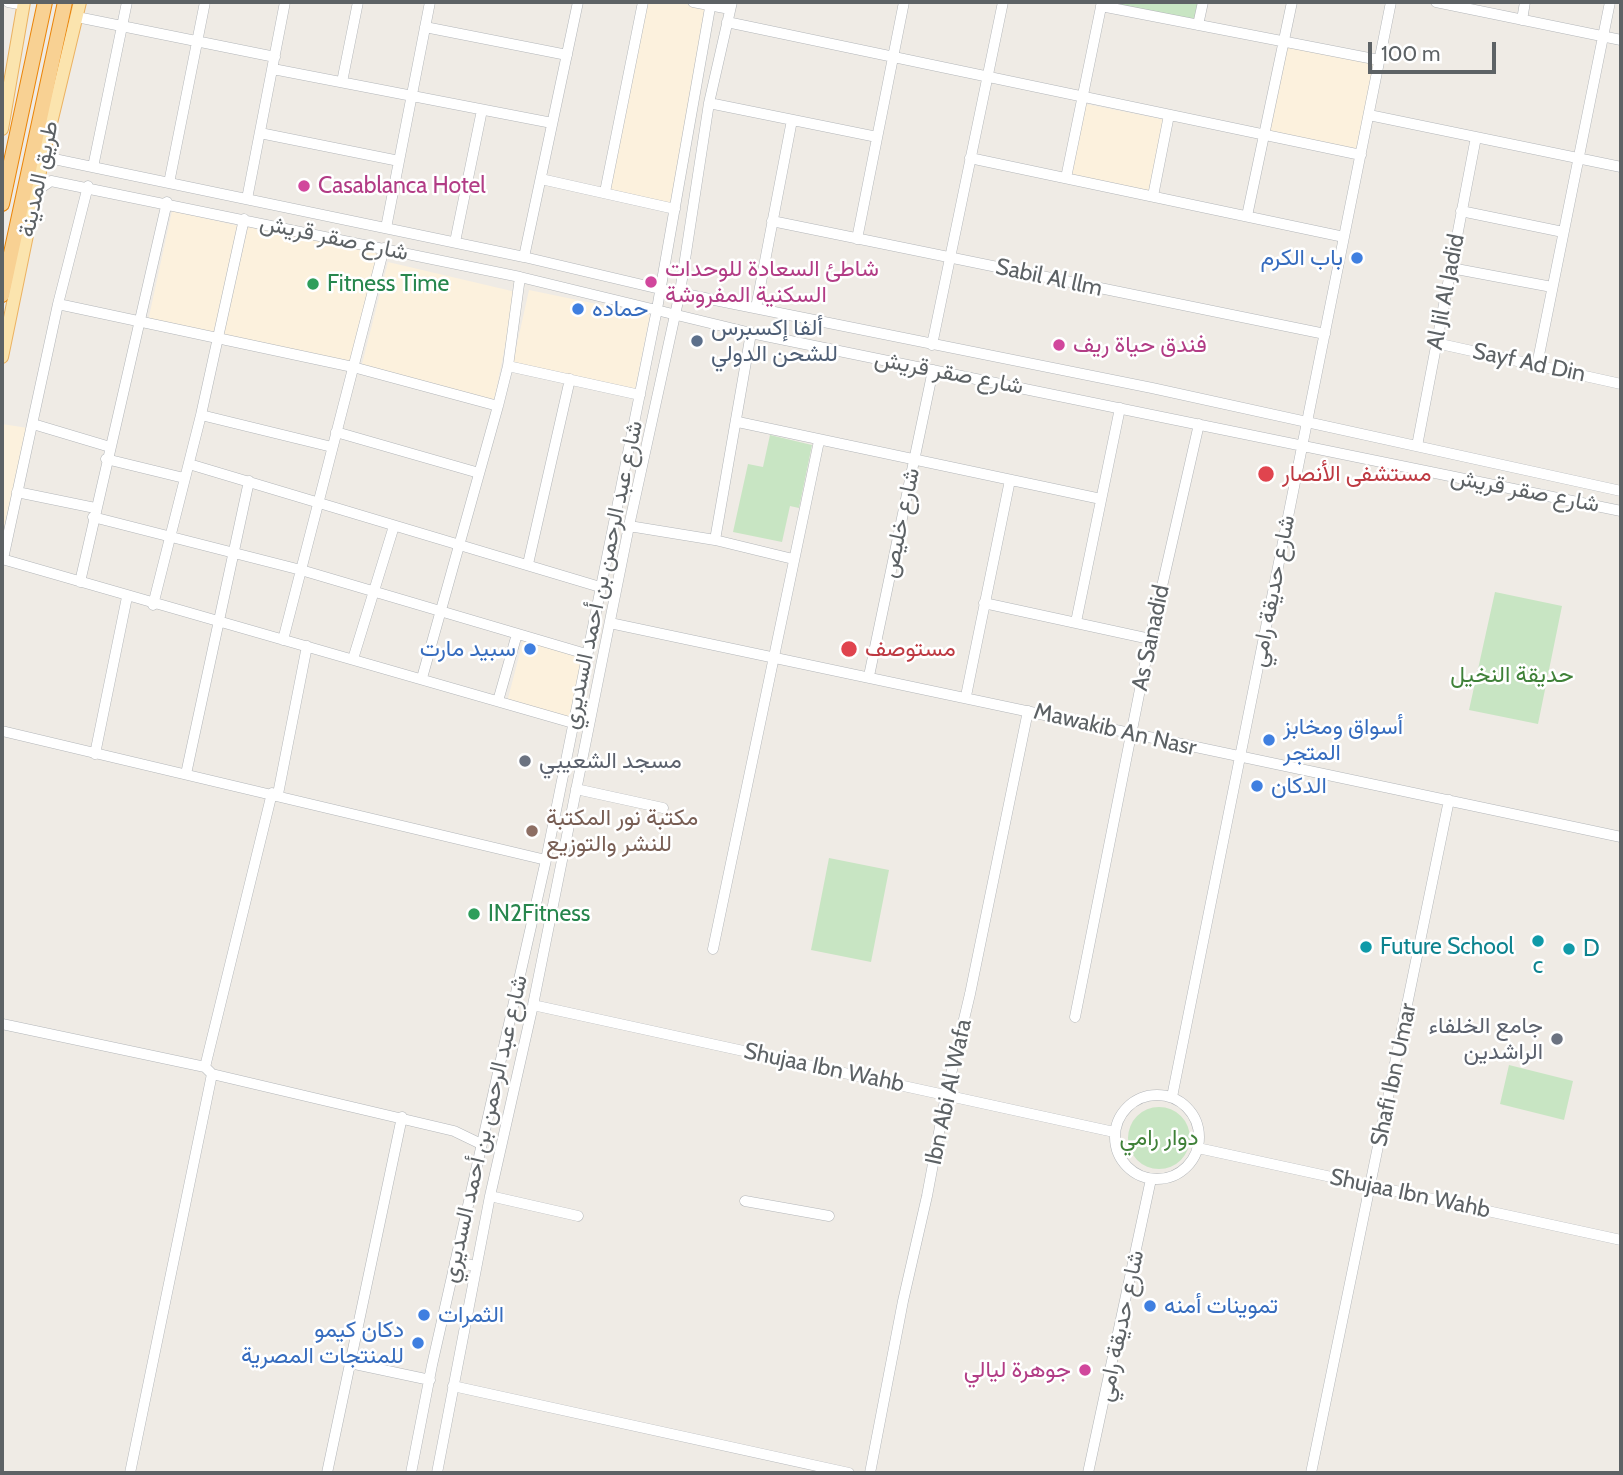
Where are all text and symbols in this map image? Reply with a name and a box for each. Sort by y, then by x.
scale bar [1371,28,1499,72]
text: 100 m [1381,41,1440,66]
street label: طريق المدينة [13,118,65,240]
place label: Casablanca Hotel [318,172,486,200]
marker: Casablanca Hotel [296,178,312,194]
street label: شارع صقر قريش [257,209,411,267]
street label: Al Jil Al Jadid [1421,232,1471,352]
place label: باب الكرم [1260,244,1343,272]
marker: باب الكرم [1349,250,1365,266]
street label: Sabil Al llm [993,253,1105,303]
place label: شاطئ السعادة للوحدات السكنية المفروشة [665,255,879,309]
place label: Fitness Time [327,270,449,298]
marker: شاطئ السعادة للوحدات السكنية المفروشة [643,274,659,290]
marker: Fitness Time [305,276,321,292]
place label: حماده [592,295,648,323]
marker: حماده [570,301,586,317]
place label: ألفا إكسبرس للشحن الدولي [711,314,838,368]
place label: فندق حياة ريف [1073,331,1207,359]
marker: ألفا إكسبرس للشحن الدولي [689,333,705,349]
marker: فندق حياة ريف [1051,337,1067,353]
street label: Sayf Ad Din [1470,338,1588,388]
street label: شارع صقر قريش [872,345,1026,401]
street label: شارع عبد الرحمن بن أحمد السديري [557,418,649,732]
place label: مستشفى الأنصار [1282,460,1432,488]
street label: شارع صقر قريش [1448,463,1602,519]
marker: مستشفى الأنصار [1256,464,1276,484]
street label: شارع خليص [876,465,926,581]
street label: شارع حديقة رامي [1245,513,1301,669]
street label: As Sanadid [1126,582,1176,694]
place label: سبيد مارت [420,635,516,663]
place label: مستوصف [865,635,956,663]
marker: مستوصف [839,639,859,659]
marker: سبيد مارت [522,641,538,657]
park label: حديقة النخيل [1450,661,1574,689]
street label: Mawakib An Nasr [1031,698,1199,762]
place label: أسواق ومخابز المتجر [1283,713,1403,767]
marker: أسواق ومخابز المتجر [1261,732,1277,748]
place label: مسجد الشعيبي [539,747,682,775]
marker: مسجد الشعيبي [517,753,533,769]
place label: الدكان [1271,772,1327,800]
marker: الدكان [1249,778,1265,794]
place label: مكتبة نور المكتبة للنشر والتوزيع [546,804,698,858]
marker: مكتبة نور المكتبة للنشر والتوزيع [524,823,540,839]
place label: IN2Fitness [488,900,590,928]
marker: IN2Fitness [466,906,482,922]
place label: Future School [1380,933,1514,961]
marker: c [1530,933,1546,949]
place label: D [1583,935,1600,963]
marker: Future School [1358,939,1374,955]
marker: D [1561,941,1577,957]
place label: c [1533,952,1543,980]
street label: شارع عبد الرحمن بن أحمد السديري [436,973,534,1285]
street label: Shafi Ibn Umar [1365,1001,1423,1149]
place label: جامع الخلفاء الراشدين [1429,1012,1543,1066]
street label: Ibn Abi Al Wafa [920,1017,978,1167]
marker: جامع الخلفاء الراشدين [1549,1031,1565,1047]
street label: Shujaa Ibn Wahb [741,1038,907,1098]
park label: دوار رامي [1120,1124,1198,1152]
street label: Shujaa Ibn Wahb [1327,1164,1493,1224]
street label: شارع حديقة رامي [1091,1248,1151,1404]
place label: تموينات أمنه [1164,1292,1278,1320]
marker: تموينات أمنه [1142,1298,1158,1314]
place label: الثمرات [438,1301,504,1329]
marker: الثمرات [416,1307,432,1323]
place label: دكان كيمو للمنتجات المصرية [241,1316,404,1370]
marker: دكان كيمو للمنتجات المصرية [410,1335,426,1351]
place label: جوهرة ليالي [964,1356,1071,1384]
marker: جوهرة ليالي [1077,1362,1093,1378]

